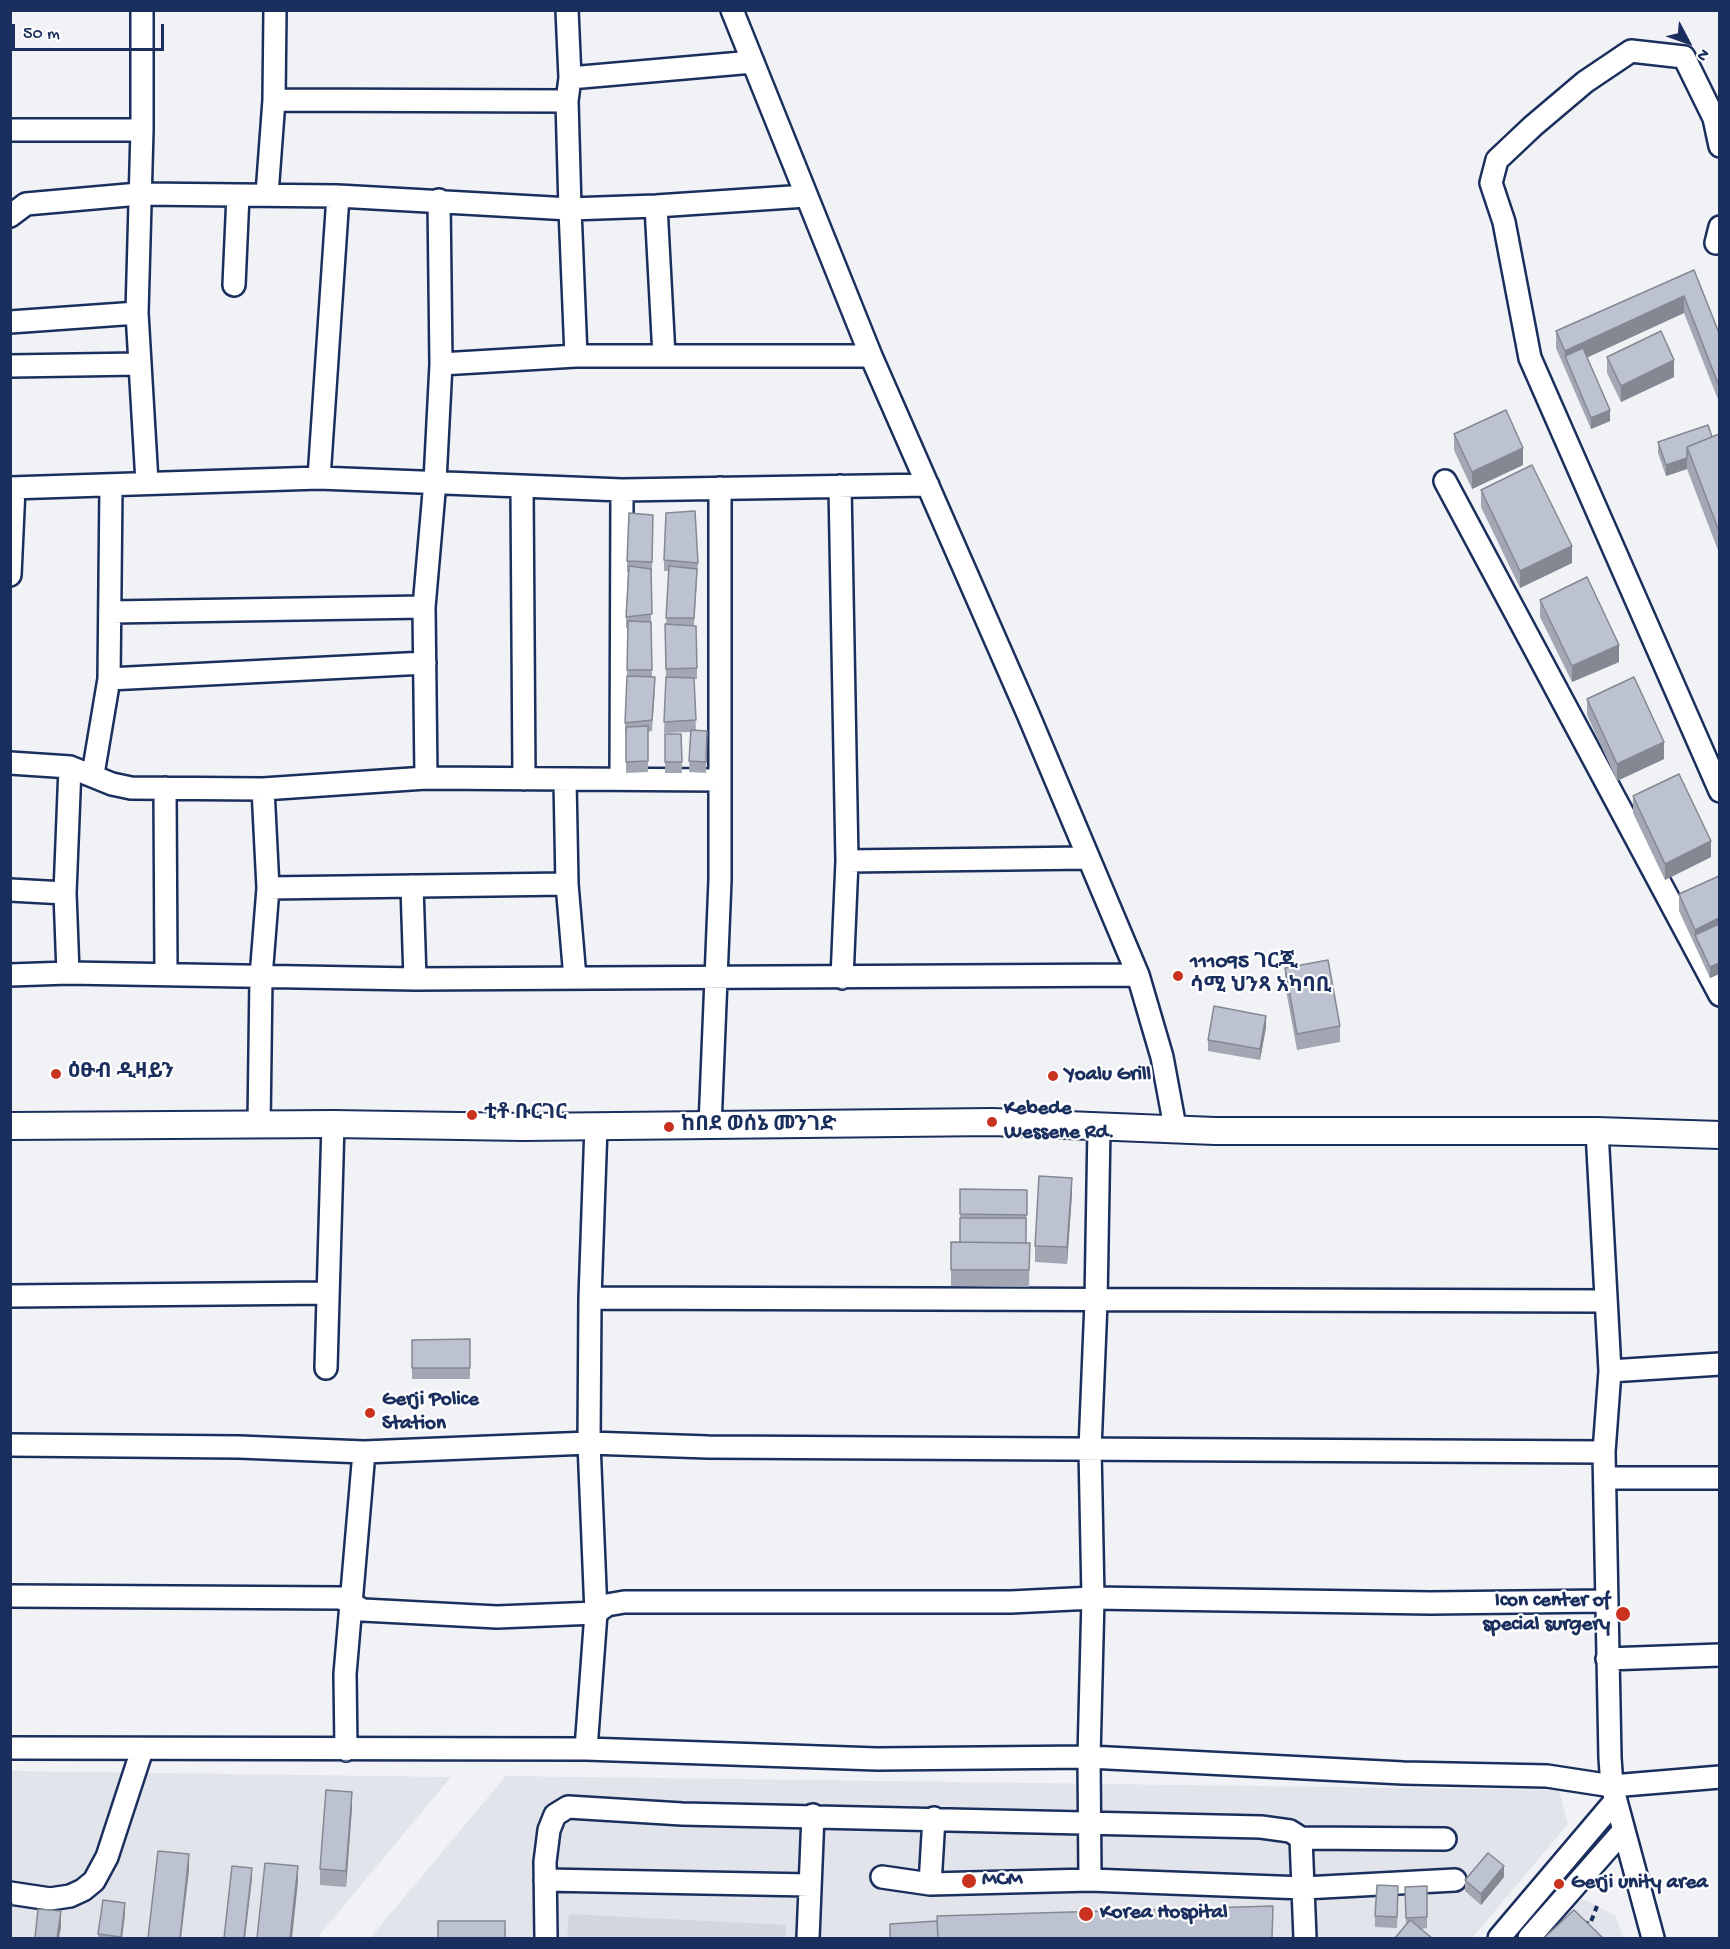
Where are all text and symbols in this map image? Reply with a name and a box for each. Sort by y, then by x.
scale bar [15,12,166,50]
north arrow [1658,12,1718,72]
text: 50 m [23,24,60,45]
text: N [1691,44,1713,64]
place label: 111095 ገርጂ ሳሚ ህንጻ አካባቢ [1190,951,1331,1001]
marker: 111095 ገርጂ ሳሚ ህንጻ አካባቢ [1171,969,1185,983]
place label: ዕፁብ ዲዛይን [68,1061,174,1087]
place label: Yoalu Grill [1065,1063,1151,1089]
marker: ዕፁብ ዲዛይን [49,1067,63,1081]
marker: Yoalu Grill [1046,1069,1060,1083]
place label: Kebede Wessene Rd. [1004,1097,1115,1147]
place label: ቲቶ ቡርገር [484,1102,567,1128]
marker: ቲቶ ቡርገር [465,1108,479,1122]
place label: ከበደ ወሰኔ መንገድ [681,1114,836,1140]
marker: Kebede Wessene Rd. [985,1115,999,1129]
marker: ከበደ ወሰኔ መንገድ [662,1120,676,1134]
place label: Gerji Police Station [382,1388,479,1438]
marker: Gerji Police Station [363,1406,377,1420]
place label: Icon center of special surgery [1483,1589,1610,1639]
marker: Icon center of special surgery [1614,1605,1632,1623]
place label: MCM [982,1868,1023,1894]
place label: Gerji unity area [1571,1871,1708,1897]
marker: MCM [960,1872,978,1890]
marker: Gerji unity area [1552,1877,1566,1891]
place label: Korea Hospital [1100,1901,1228,1927]
marker: Korea Hospital [1077,1905,1095,1923]

